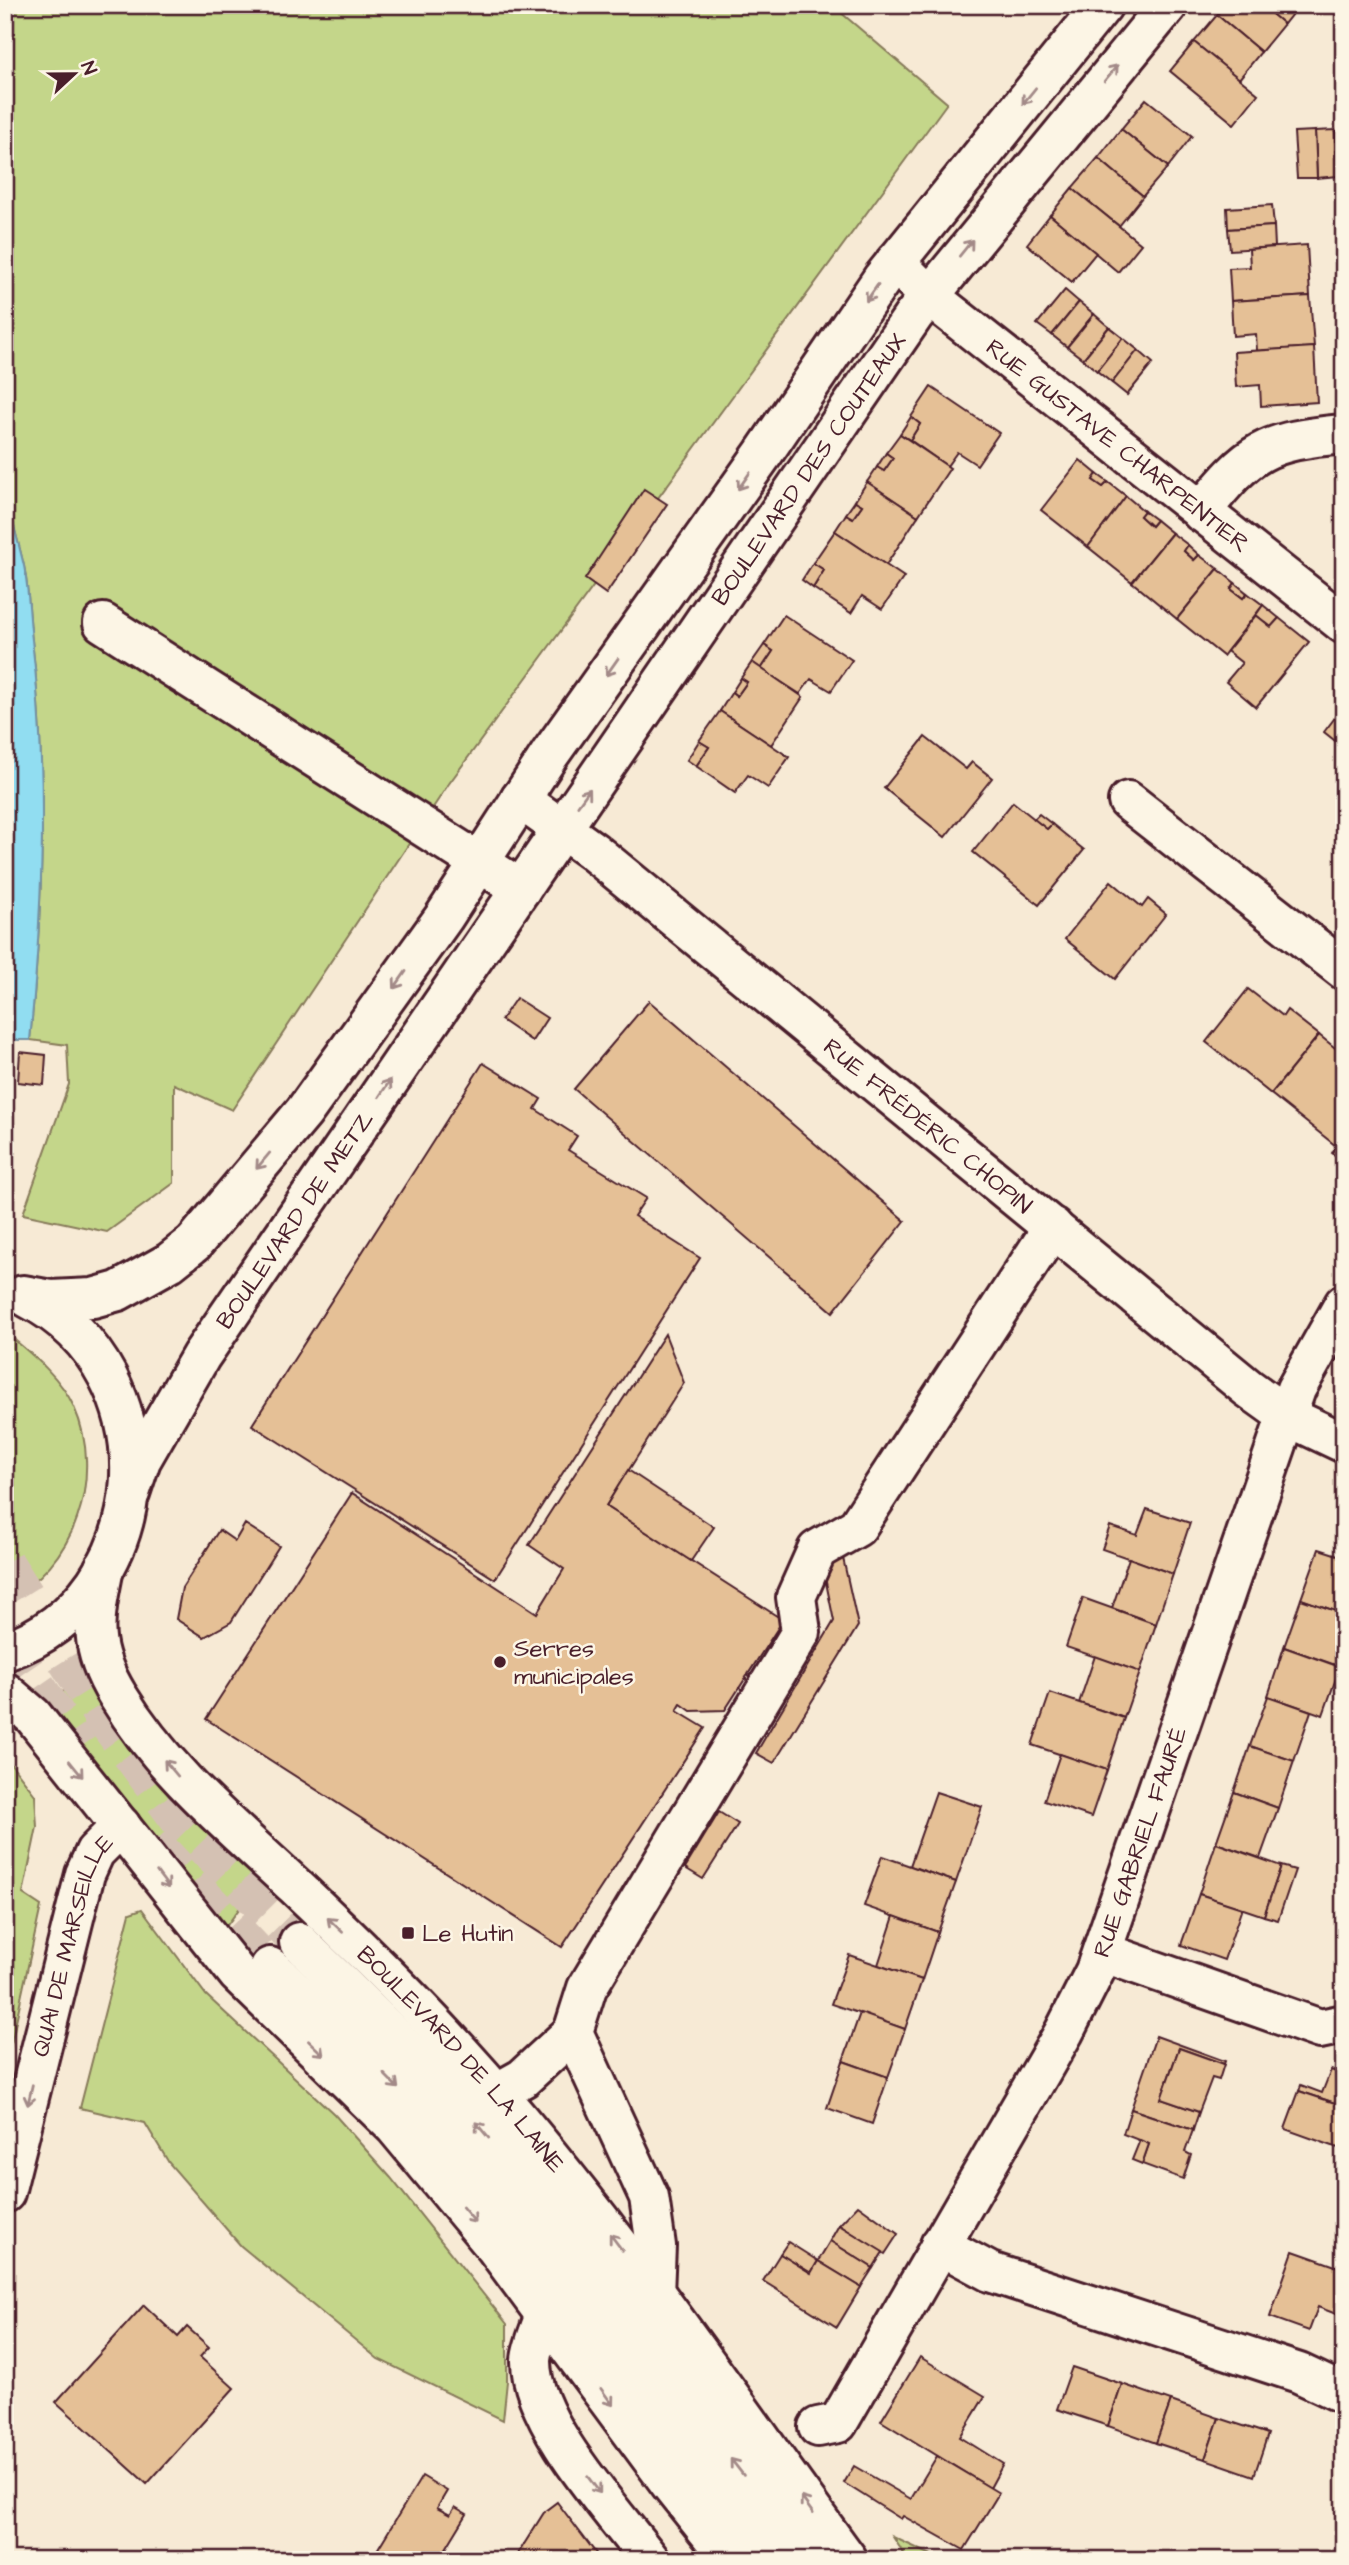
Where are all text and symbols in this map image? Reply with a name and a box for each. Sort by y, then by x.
north arrow [38,38,108,108]
text: N [74,58,103,79]
one-way arrow [1103,64,1119,82]
one-way arrow [1021,87,1037,105]
one-way arrow [958,240,974,258]
one-way arrow [865,283,879,302]
street label: BOULEVARD DES COUTEAUX [704,326,915,613]
street label: RUE GUSTAVE CHARPENTIER [978,331,1256,561]
one-way arrow [737,471,751,490]
one-way arrow [605,657,619,676]
one-way arrow [577,788,591,807]
one-way arrow [393,970,407,989]
street label: RUE FRÉDÉRIC CHOPIN [816,1031,1039,1222]
one-way arrow [378,1079,392,1098]
street label: BOULEVARD DE METZ [208,1104,382,1336]
one-way arrow [255,1152,271,1170]
place label: Serres municipales [514,1632,634,1694]
marker: Serres municipales [492,1654,508,1670]
street label: RUE GABRIEL FAURÉ [1085,1723,1196,1962]
one-way arrow [163,1759,179,1777]
one-way arrow [68,1760,83,1778]
street label: QUAI DE MARSEILLE [24,1827,122,2060]
one-way arrow [155,1871,170,1889]
one-way arrow [327,1916,344,1933]
place label: Le Hutin [422,1917,513,1951]
marker: Le Hutin [400,1925,416,1941]
street label: BOULEVARD DE LA LAINE [349,1938,572,2180]
one-way arrow [307,2039,324,2056]
one-way arrow [383,2073,400,2090]
one-way arrow [23,2083,36,2106]
one-way arrow [474,2121,489,2139]
one-way arrow [461,2206,477,2224]
one-way arrow [608,2233,623,2251]
one-way arrow [599,2387,614,2406]
one-way arrow [730,2458,745,2477]
one-way arrow [586,2476,601,2495]
one-way arrow [800,2496,815,2515]

